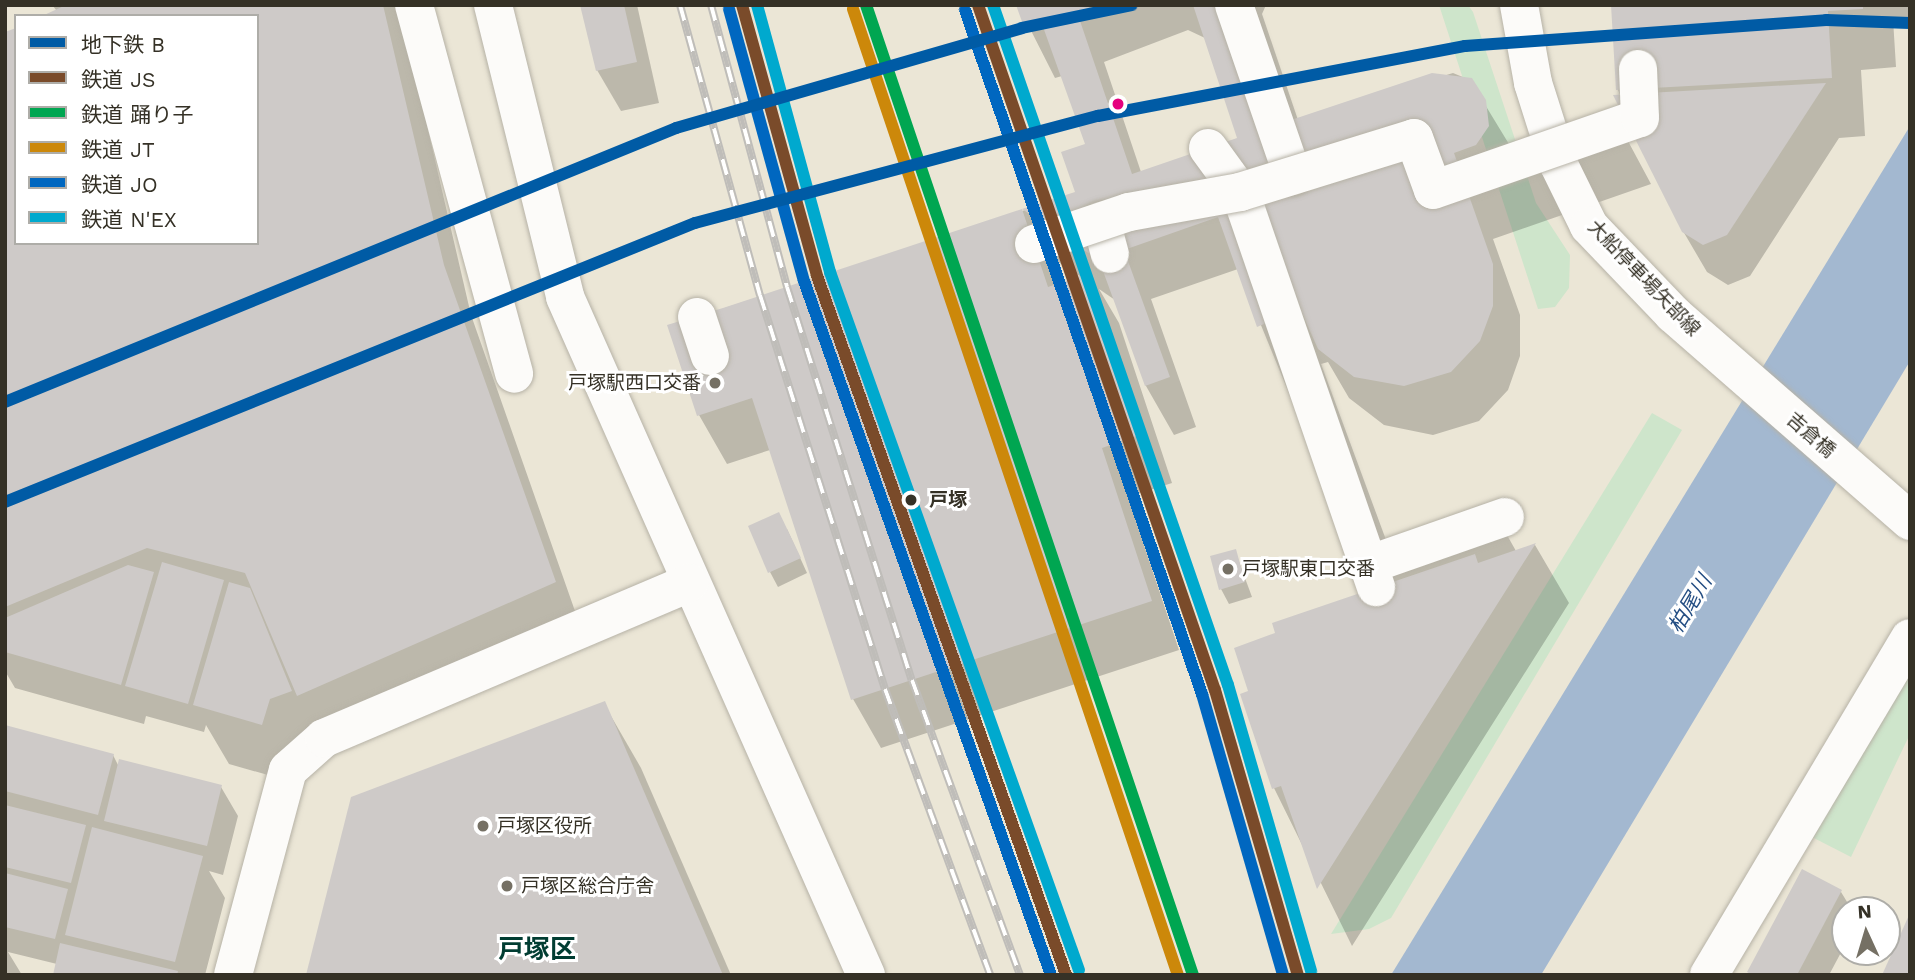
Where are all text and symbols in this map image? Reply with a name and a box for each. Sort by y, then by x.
legend [14,14,259,245]
text: 地下鉄 B [81,32,165,57]
text: 鉄道 JS [81,67,156,92]
unlabelled marker [1111,97,1125,111]
text: 鉄道 踊り子 [81,102,193,127]
text: 鉄道 JT [81,137,155,162]
text: 鉄道 JO [81,172,158,197]
text: 鉄道 N'EX [81,207,177,232]
street label: 大船停車場矢部線 [1583,215,1705,341]
place label: 戸塚駅西口交番 [568,372,701,394]
marker: 戸塚駅西口交番 [707,375,723,391]
street label: 吉倉橋 [1782,408,1840,462]
marker: 戸塚 [899,488,923,512]
place label: 戸塚 [929,489,967,511]
place label: 戸塚駅東口交番 [1242,558,1375,580]
marker: 戸塚駅東口交番 [1220,561,1236,577]
water label: 柏尾川 [1663,571,1717,637]
place label: 戸塚区役所 [497,815,592,837]
marker: 戸塚区役所 [475,818,491,834]
place label: 戸塚区総合庁舎 [521,875,654,897]
marker: 戸塚区総合庁舎 [499,878,515,894]
north arrow [1831,896,1901,966]
text: N [1857,900,1872,924]
district label: 戸塚区 [498,934,576,966]

